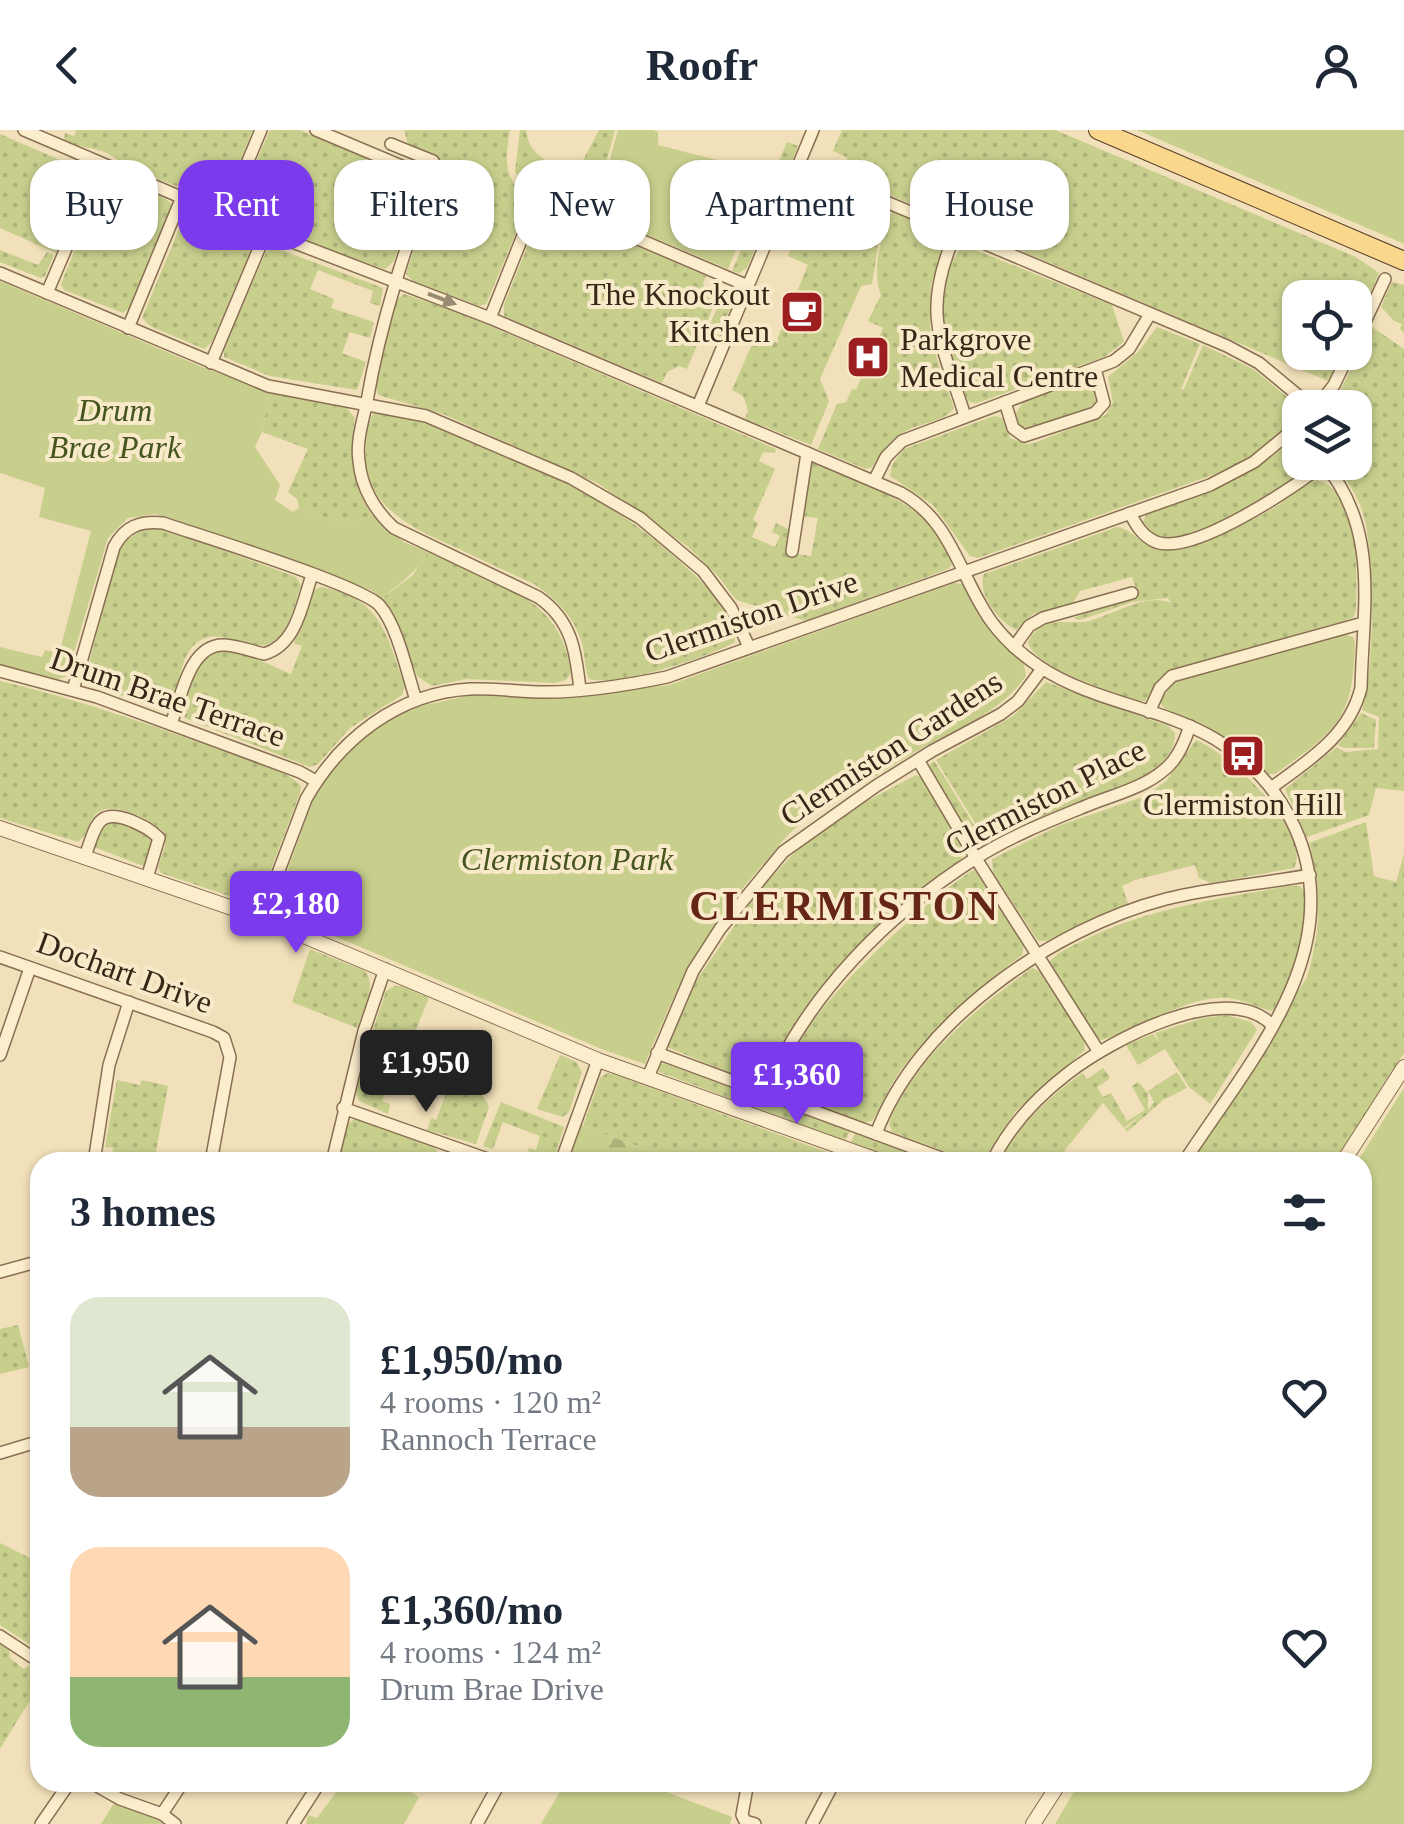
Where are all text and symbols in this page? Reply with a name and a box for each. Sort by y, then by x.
icon: back [40,38,95,93]
icon: person [1309,38,1364,93]
text: Roofr [646,40,758,90]
chip: Buy [30,160,158,250]
chip: Rent [178,160,314,250]
chip: Filters [334,160,494,250]
chip: New [514,160,650,250]
chip: Apartment [670,160,890,250]
chip: House [910,160,1069,250]
place label: The Knockout Kitchen [586,276,770,349]
map controls [1282,280,1372,480]
button: locate [1282,280,1372,370]
cafe icon: The Knockout Kitchen [779,289,825,335]
one-way arrow [427,292,457,308]
place label: Parkgrove Medical Centre [900,321,1098,394]
hospital icon: Parkgrove Medical Centre [845,334,891,380]
button: layers [1282,390,1372,480]
park label: Drum Brae Park [49,392,182,465]
street label: Clermiston Drive [640,563,862,669]
street label: Drum Brae Terrace [46,640,290,754]
street label: Clermiston Gardens [773,663,1009,833]
street label: Clermiston Place [939,731,1151,863]
bus stop icon: Clermiston Hill [1220,733,1266,779]
place label: Clermiston Hill [1143,786,1343,822]
park label: Clermiston Park [461,841,674,877]
pin: £2,180 [215,871,377,956]
district label: CLERMISTON [689,883,1001,929]
text: £2,180 [252,885,340,921]
street label: Dochart Drive [32,924,218,1020]
pin: £1,950 [345,1030,507,1115]
pin: £1,360 [716,1042,878,1127]
text: £1,950 [382,1044,470,1080]
text: £1,360 [753,1056,841,1092]
icon: filters [1277,1185,1332,1240]
text: 3 homes [70,1189,216,1235]
icon: home [150,1337,270,1457]
text: £1,950/mo [380,1337,563,1383]
icon: heart [1277,1370,1332,1425]
text: 4 rooms · 120 m² [380,1384,601,1420]
text: Rannoch Terrace [380,1421,597,1457]
icon: home [150,1587,270,1707]
text: £1,360/mo [380,1587,563,1633]
icon: heart [1277,1620,1332,1675]
text: 4 rooms · 124 m² [380,1634,601,1670]
text: Drum Brae Drive [380,1671,604,1707]

